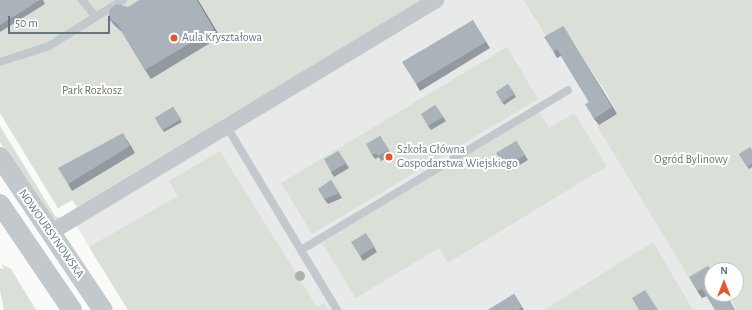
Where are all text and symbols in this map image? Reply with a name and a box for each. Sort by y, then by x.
scale bar [10,8,112,34]
text: 50 m [15,17,38,29]
place label: Aula Kryształowa [182,31,262,45]
marker: Aula Kryształowa [169,33,179,43]
park label: Park Rozkosz [62,84,122,98]
place label: Szkoła Główna Gospodarstwa Wiejskiego [397,143,518,171]
marker: Szkoła Główna Gospodarstwa Wiejskiego [384,152,394,162]
park label: Ogród Bylinowy [654,153,728,167]
street label: NOWOURSYNOWSKA [15,187,87,281]
north arrow [704,262,744,302]
text: N [720,265,728,276]

